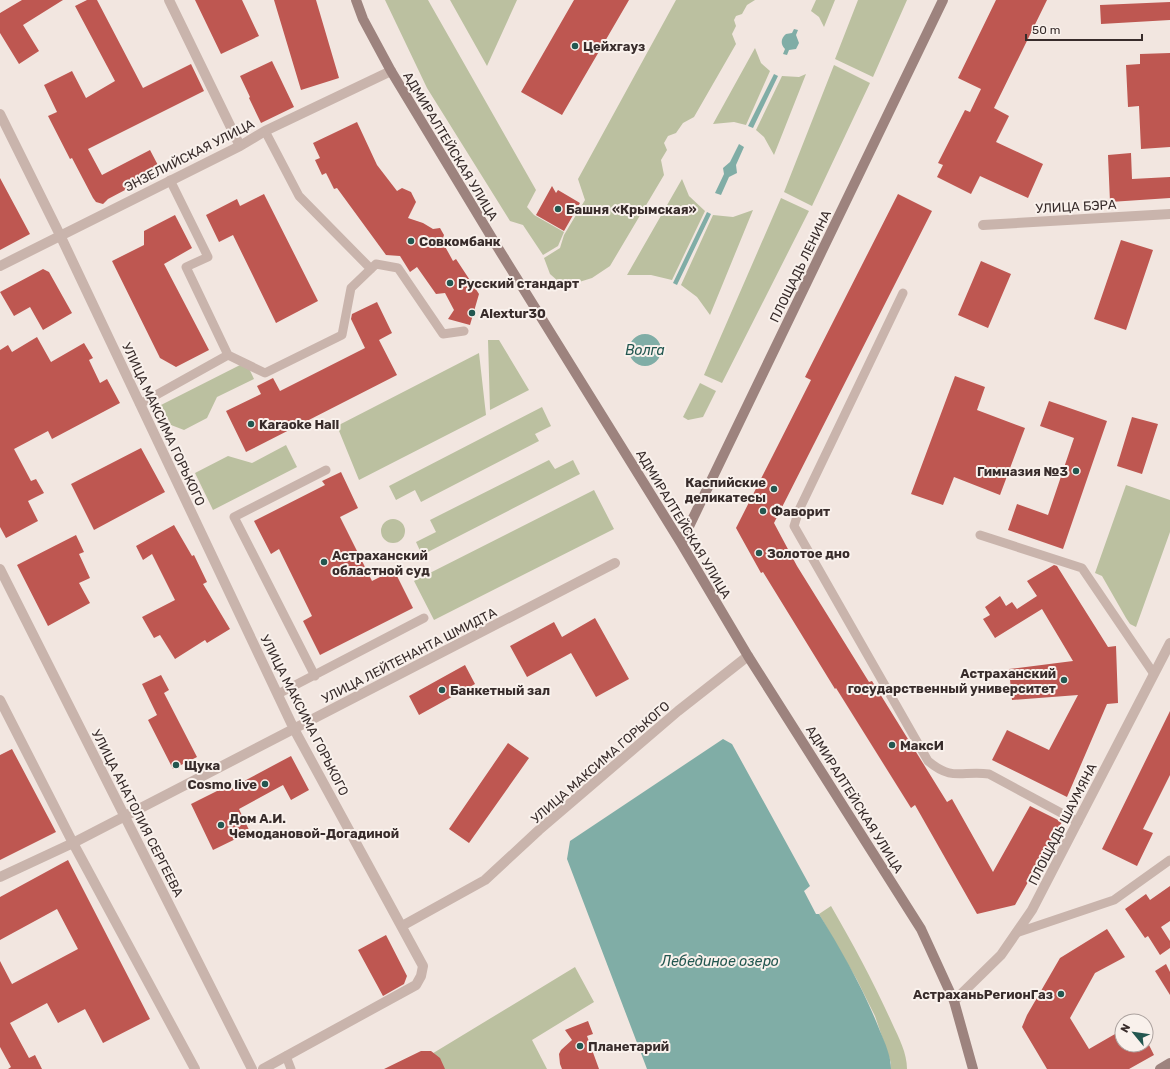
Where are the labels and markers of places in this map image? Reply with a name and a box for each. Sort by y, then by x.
place label: Цейхгауз [583,39,645,54]
marker: Цейхгауз [570,41,580,51]
place label: Башня «Крымская» [566,202,697,217]
marker: Башня «Крымская» [553,204,563,214]
place label: Совкомбанк [419,234,501,249]
marker: Совкомбанк [406,236,416,246]
place label: Русский стандарт [458,276,579,291]
marker: Русский стандарт [445,278,455,288]
place label: Alextur30 [480,306,546,321]
marker: Alextur30 [467,308,477,318]
place label: Karaoke Hall [259,417,339,432]
marker: Karaoke Hall [246,419,256,429]
place label: Гимназия №3 [977,464,1068,479]
marker: Гимназия №3 [1071,466,1081,476]
place label: Каспийские деликатесы [685,475,766,505]
marker: Каспийские деликатесы [769,484,779,494]
place label: Фаворит [771,504,830,519]
marker: Фаворит [758,506,768,516]
place label: Золотое дно [767,546,850,561]
place label: Астраханский областной суд [332,548,430,578]
marker: Золотое дно [754,548,764,558]
marker: Астраханский областной суд [319,557,329,567]
place label: Астраханский государственный университет [848,666,1056,696]
marker: Астраханский государственный университет [1059,675,1069,685]
place label: Банкетный зал [450,683,550,698]
marker: Банкетный зал [437,685,447,695]
place label: МаксИ [900,738,944,753]
marker: МаксИ [887,740,897,750]
place label: Щука [184,758,220,773]
marker: Щука [171,760,181,770]
place label: Cosmo live [187,777,257,792]
marker: Cosmo live [260,779,270,789]
place label: Дом А.И. Чемодановой-Догадиной [229,811,399,841]
marker: Дом А.И. Чемодановой-Догадиной [216,820,226,830]
place label: АстраханьРегионГаз [913,987,1053,1002]
marker: АстраханьРегионГаз [1056,989,1066,999]
place label: Планетарий [588,1039,669,1054]
marker: Планетарий [575,1041,585,1051]

